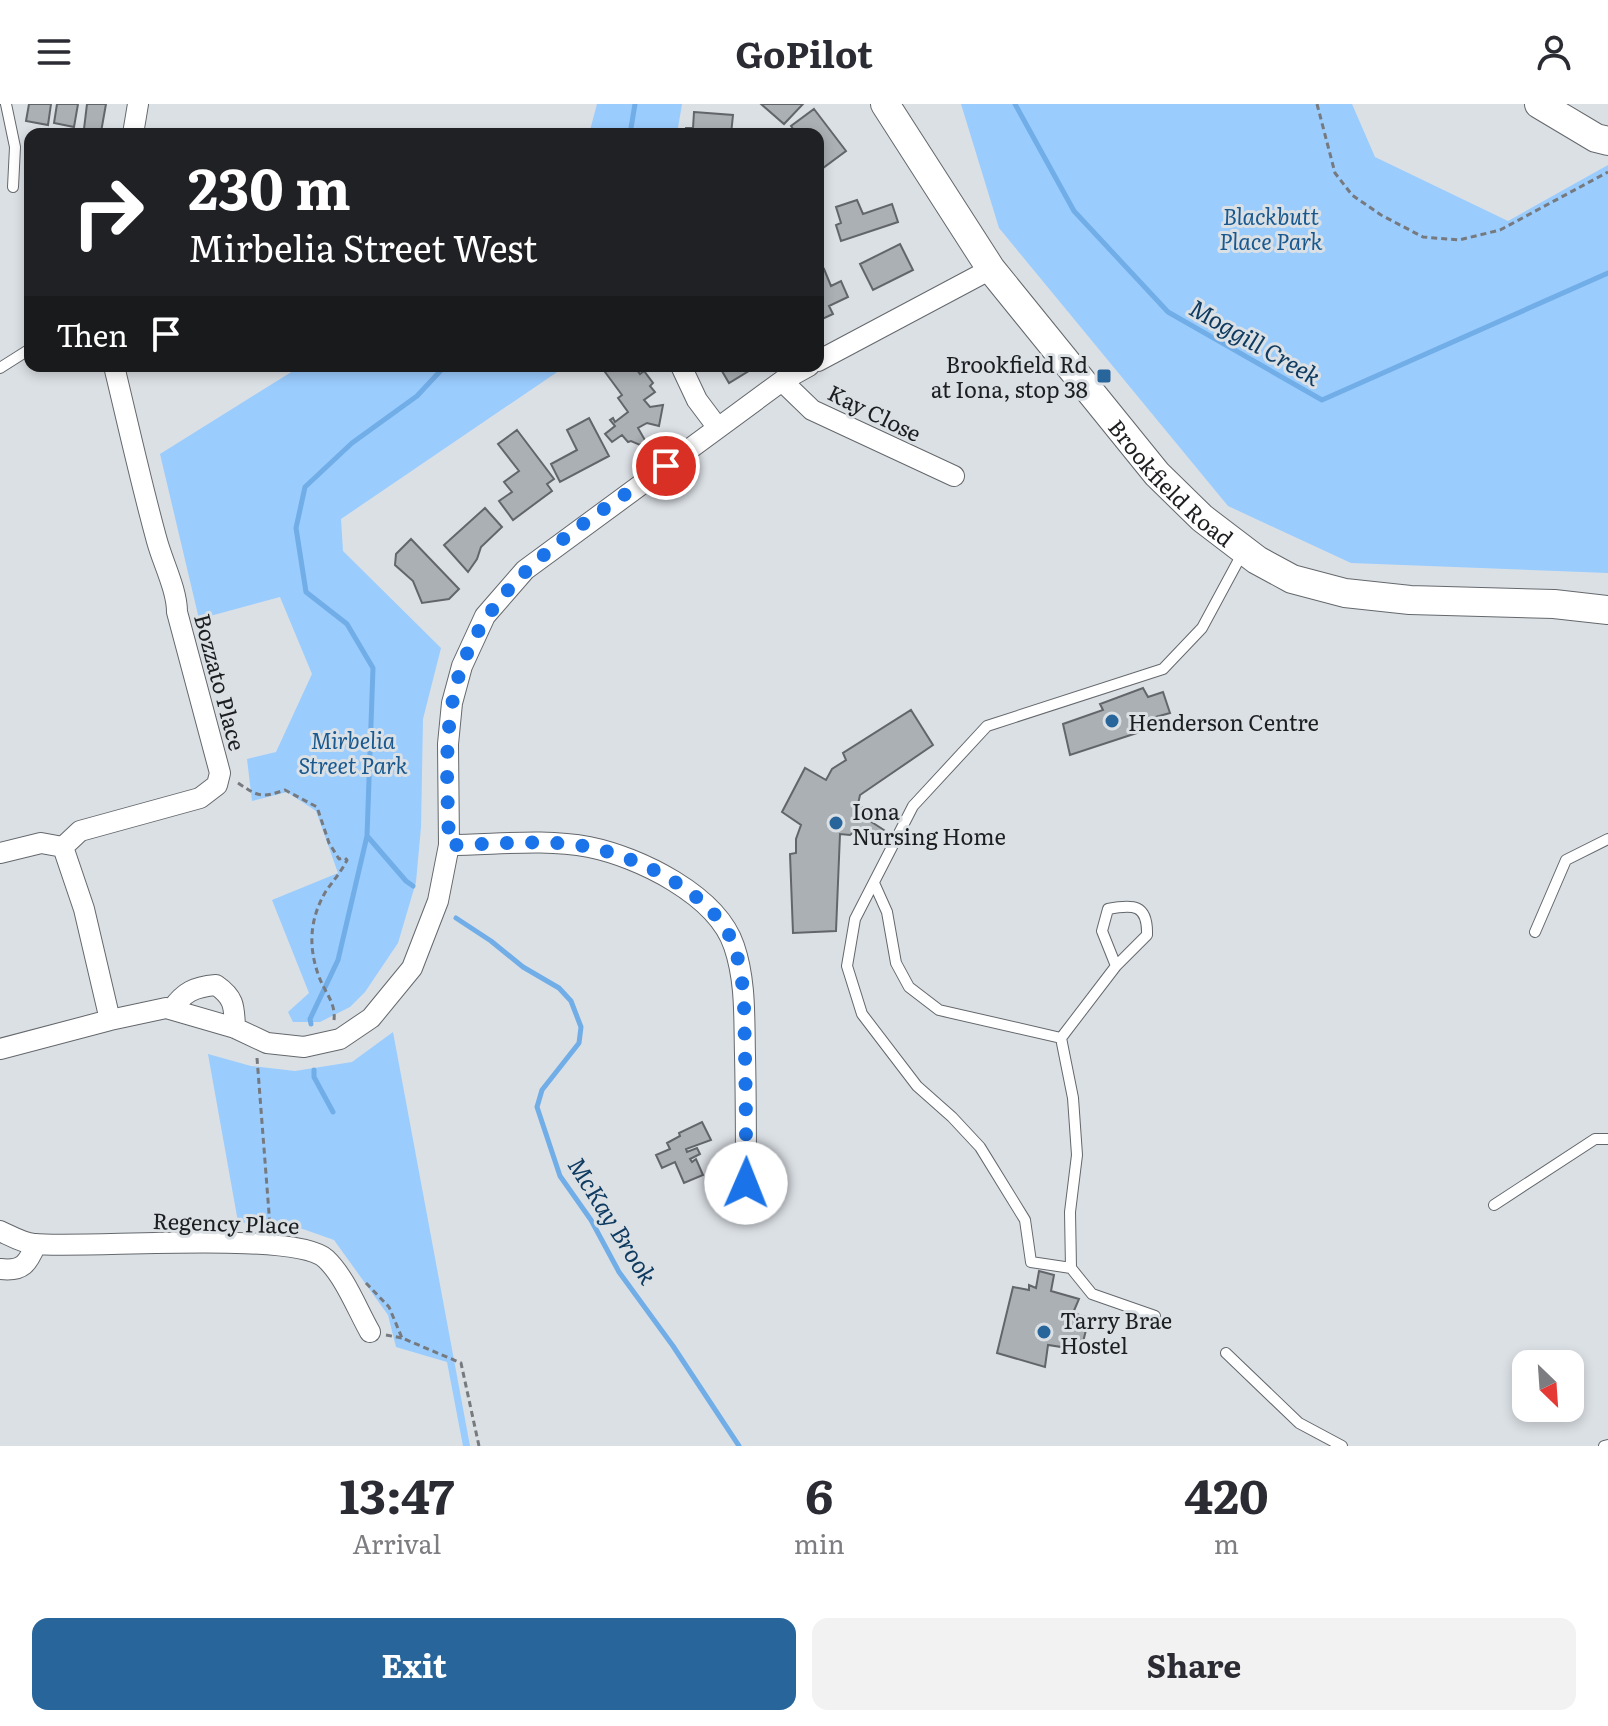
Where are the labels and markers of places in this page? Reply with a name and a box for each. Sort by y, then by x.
place label: Brookfield Rd at Iona, stop 38 [931,347,1088,405]
marker: Brookfield Rd at Iona, stop 38 [1095,367,1113,385]
pin [632,432,700,500]
place label: Henderson Centre [1128,705,1319,738]
marker: Henderson Centre [1103,712,1121,730]
place label: Iona Nursing Home [852,794,1006,852]
marker: Iona Nursing Home [827,814,845,832]
place label: Tarry Brae Hostel [1060,1303,1172,1361]
marker: Tarry Brae Hostel [1035,1323,1053,1341]

